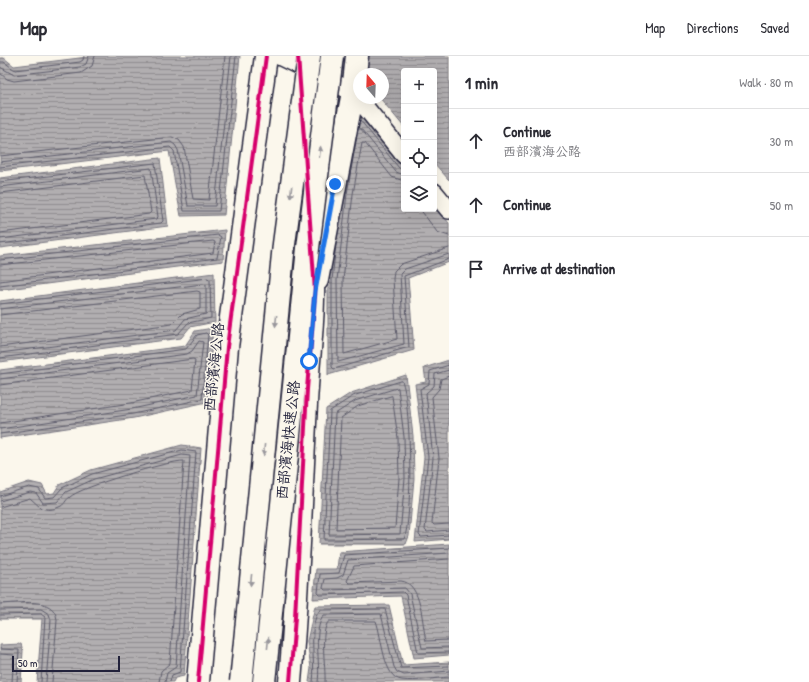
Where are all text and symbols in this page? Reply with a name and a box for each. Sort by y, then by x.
text: Map [20,15,47,41]
text: Map [645,18,665,37]
text: Directions [687,18,738,37]
text: Saved [760,18,789,37]
north arrow [353,68,389,104]
map controls [401,68,437,212]
button: + [401,68,437,104]
text: 1 min [465,71,498,94]
text: Walk · 80 m [739,73,793,91]
button: − [401,104,437,140]
text: Continue [503,121,551,142]
icon: ahead [465,130,487,152]
text: 30 m [770,132,793,150]
button: locate [401,140,437,176]
text: 西部濱海公路 [503,142,581,160]
one-way arrow [317,146,323,158]
route end [326,175,344,193]
button: layers [401,176,437,212]
one-way arrow [288,186,294,198]
icon: ahead [465,194,487,216]
text: Continue [503,194,551,215]
text: 50 m [770,196,793,214]
icon: arrive [465,258,487,280]
text: Arrive at destination [503,258,615,279]
one-way arrow [273,315,280,327]
street label: 西部濱海公路 [198,321,229,413]
route start [300,352,318,370]
street label: 西部濱海快速公路 [271,379,304,501]
one-way arrow [260,444,267,456]
one-way arrow [248,574,254,586]
one-way arrow [265,637,271,649]
scale bar [12,654,120,673]
text: 50 m [18,656,38,670]

